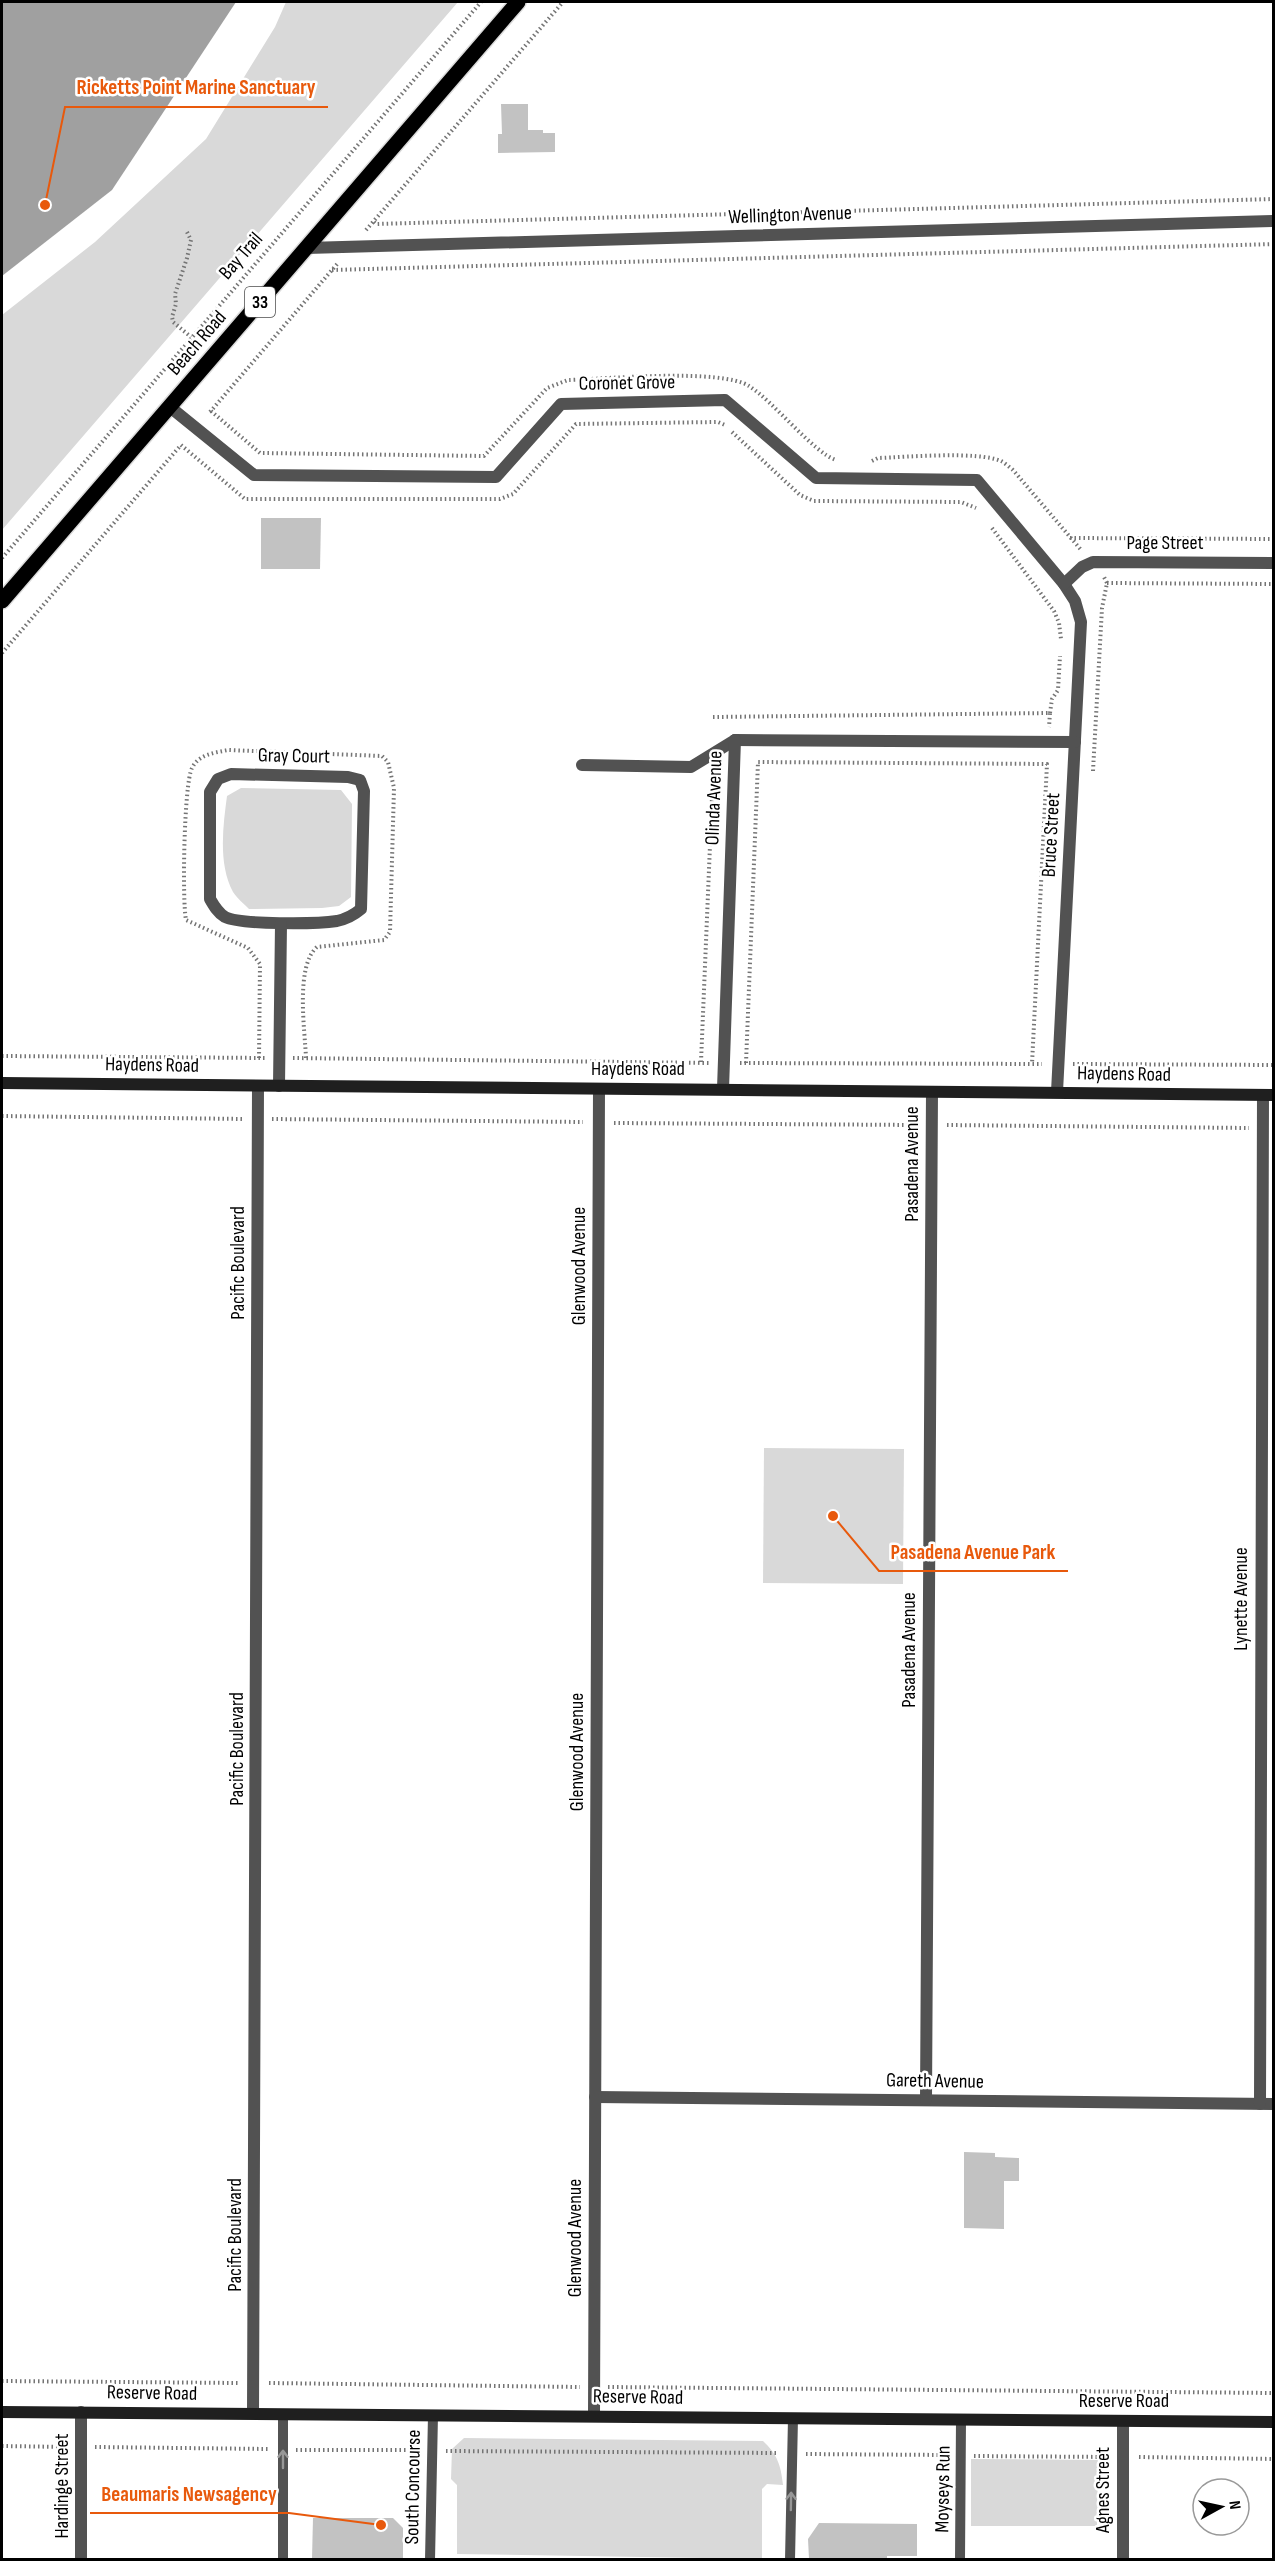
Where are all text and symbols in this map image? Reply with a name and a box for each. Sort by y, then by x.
callout: Ricketts Point Marine Sanctuary [65,68,328,107]
text: Ricketts Point Marine Sanctuary [76,75,316,100]
street label: Wellington Avenue [728,201,852,229]
street label: Bay Trail [214,228,268,284]
road number: 33 [245,287,275,317]
street label: Beach Road [162,306,232,380]
street label: Coronet Grove [579,370,675,396]
street label: Page Street [1126,531,1204,555]
street label: Gray Court [258,743,330,769]
street label: Olinda Avenue [700,750,728,846]
street label: Bruce Street [1037,792,1065,878]
street label: Haydens Road [105,1052,199,1078]
street label: Haydens Road [591,1057,685,1081]
street label: Haydens Road [1077,1061,1171,1087]
street label: Pasadena Avenue [900,1106,924,1222]
street label: Pacific Boulevard [226,1206,250,1320]
street label: Glenwood Avenue [567,1207,591,1325]
callout: Pasadena Avenue Park [879,1532,1068,1571]
text: Pasadena Avenue Park [891,1540,1056,1565]
street label: Lynette Avenue [1229,1547,1253,1651]
street label: Pasadena Avenue [897,1592,921,1708]
street label: Pacific Boulevard [225,1692,249,1806]
street label: Glenwood Avenue [565,1693,589,1811]
street label: Gareth Avenue [886,2068,984,2094]
street label: Pacific Boulevard [223,2178,247,2292]
street label: Glenwood Avenue [563,2179,587,2297]
street label: Reserve Road [107,2380,197,2406]
street label: Reserve Road [593,2384,683,2410]
street label: Reserve Road [1079,2389,1169,2413]
street label: South Concourse [400,2429,426,2545]
street label: Hardinge Street [50,2433,74,2539]
street label: Moyseys Run [930,2445,956,2533]
street label: Agnes Street [1091,2447,1115,2534]
one-way arrow [277,2450,289,2470]
callout: Beaumaris Newsagency [90,2474,289,2513]
north arrow [1191,2477,1251,2537]
text: Beaumaris Newsagency [101,2482,277,2507]
one-way arrow [786,2492,797,2512]
text: N [1224,2500,1244,2511]

